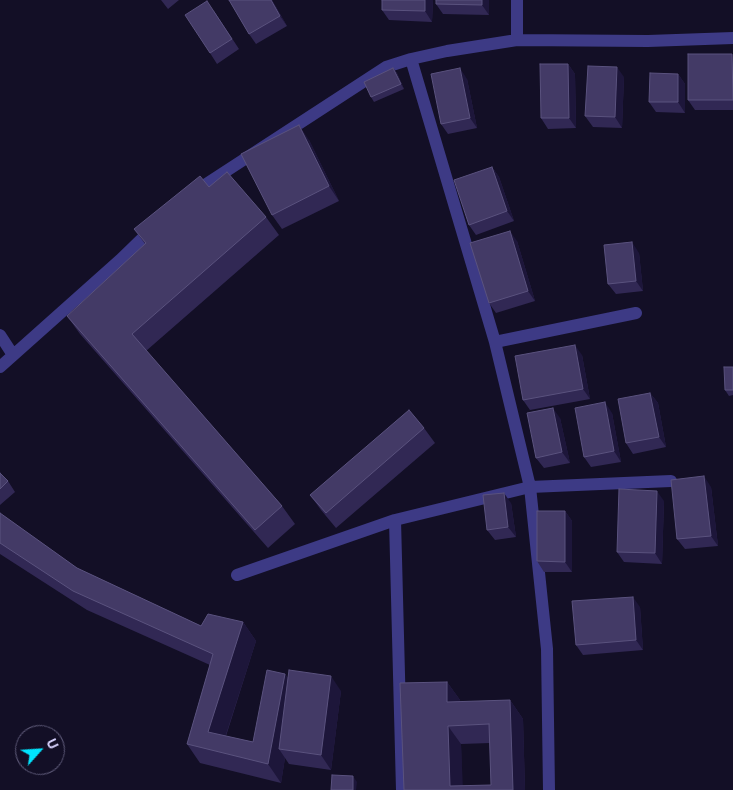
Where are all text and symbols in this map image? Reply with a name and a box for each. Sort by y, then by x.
north arrow [15,725,65,775]
text: U [43,736,62,752]

